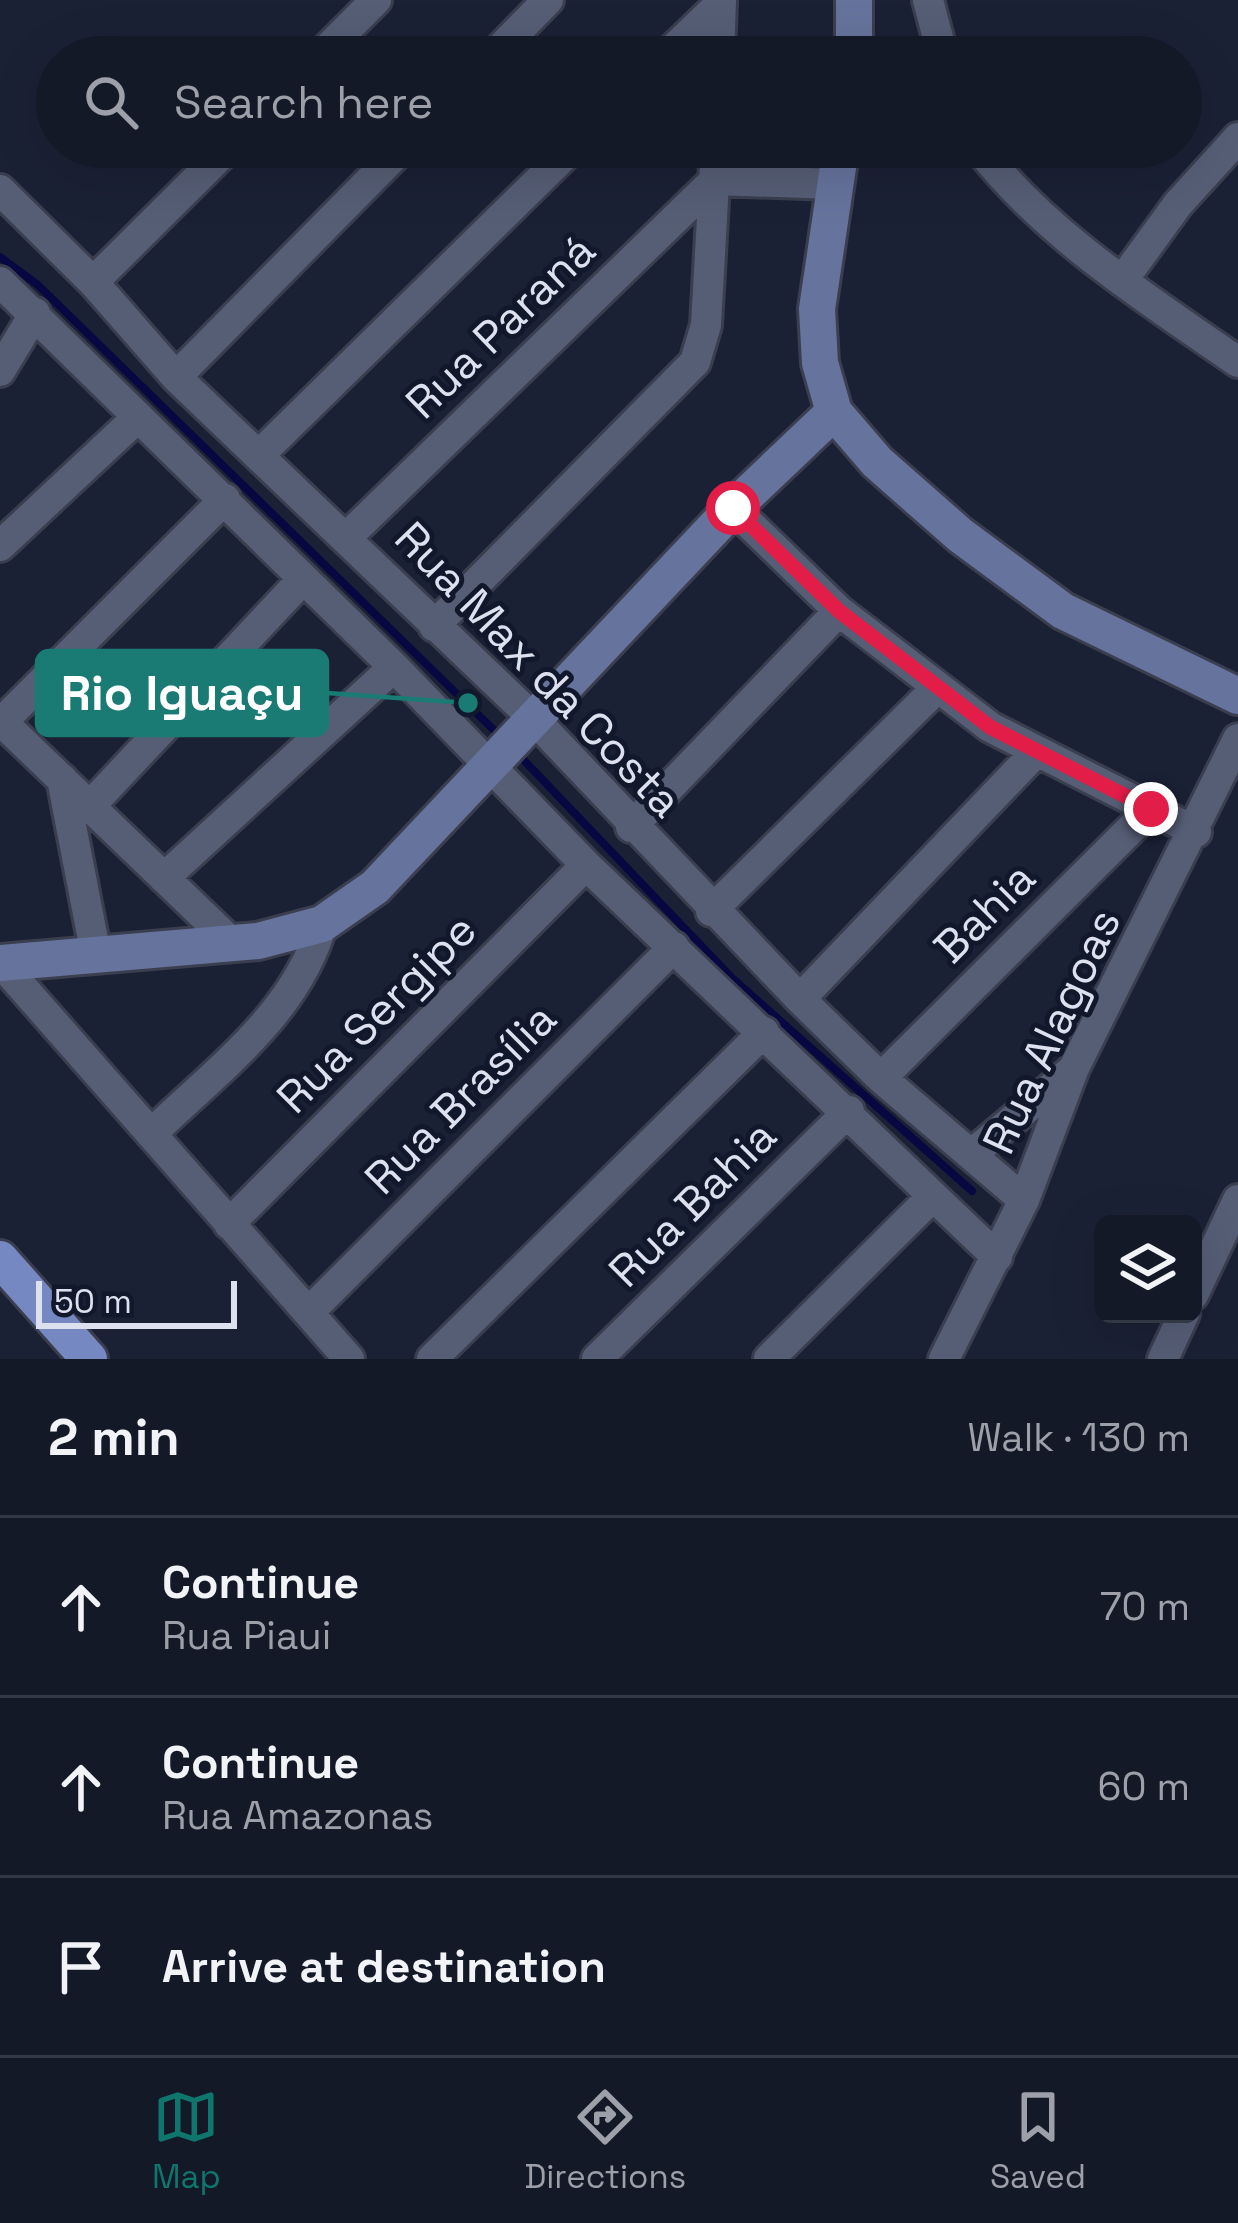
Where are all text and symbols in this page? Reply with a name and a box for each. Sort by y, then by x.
search box [36,36,1202,168]
icon: search [78,69,144,135]
text: Search here [174,74,433,131]
street label: Rua Paraná [394,222,607,431]
route start [706,481,760,535]
street label: Rua Max da Costa [383,510,694,829]
callout: Rio Iguaçu [37,651,327,735]
text: Rio Iguaçu [61,663,303,724]
route end [1124,782,1178,836]
street label: Bahia [922,850,1047,975]
street label: Rua Alagoas [970,900,1133,1163]
street label: Rua Sergipe [265,902,488,1125]
street label: Rua Brasília [353,991,568,1206]
street label: Rua Bahia [597,1108,788,1299]
map controls [1094,1215,1202,1323]
button: layers [1094,1215,1202,1323]
scale bar [36,1275,237,1328]
text: 50 m [54,1281,132,1323]
text: 2 min [48,1405,180,1470]
text: Walk · 130 m [968,1413,1190,1462]
text: Continue [162,1554,359,1611]
icon: ahead [48,1574,114,1640]
text: 70 m [1100,1582,1190,1631]
text: Rua Piaui [162,1611,331,1660]
text: Continue [162,1734,359,1791]
icon: ahead [48,1754,114,1820]
text: 60 m [1098,1762,1190,1811]
text: Rua Amazonas [162,1791,433,1840]
icon: arrive [48,1934,114,2000]
text: Arrive at destination [162,1938,606,1995]
tab: Map [152,2084,221,2198]
tab: Directions [524,2084,686,2198]
tab: Saved [990,2084,1086,2198]

